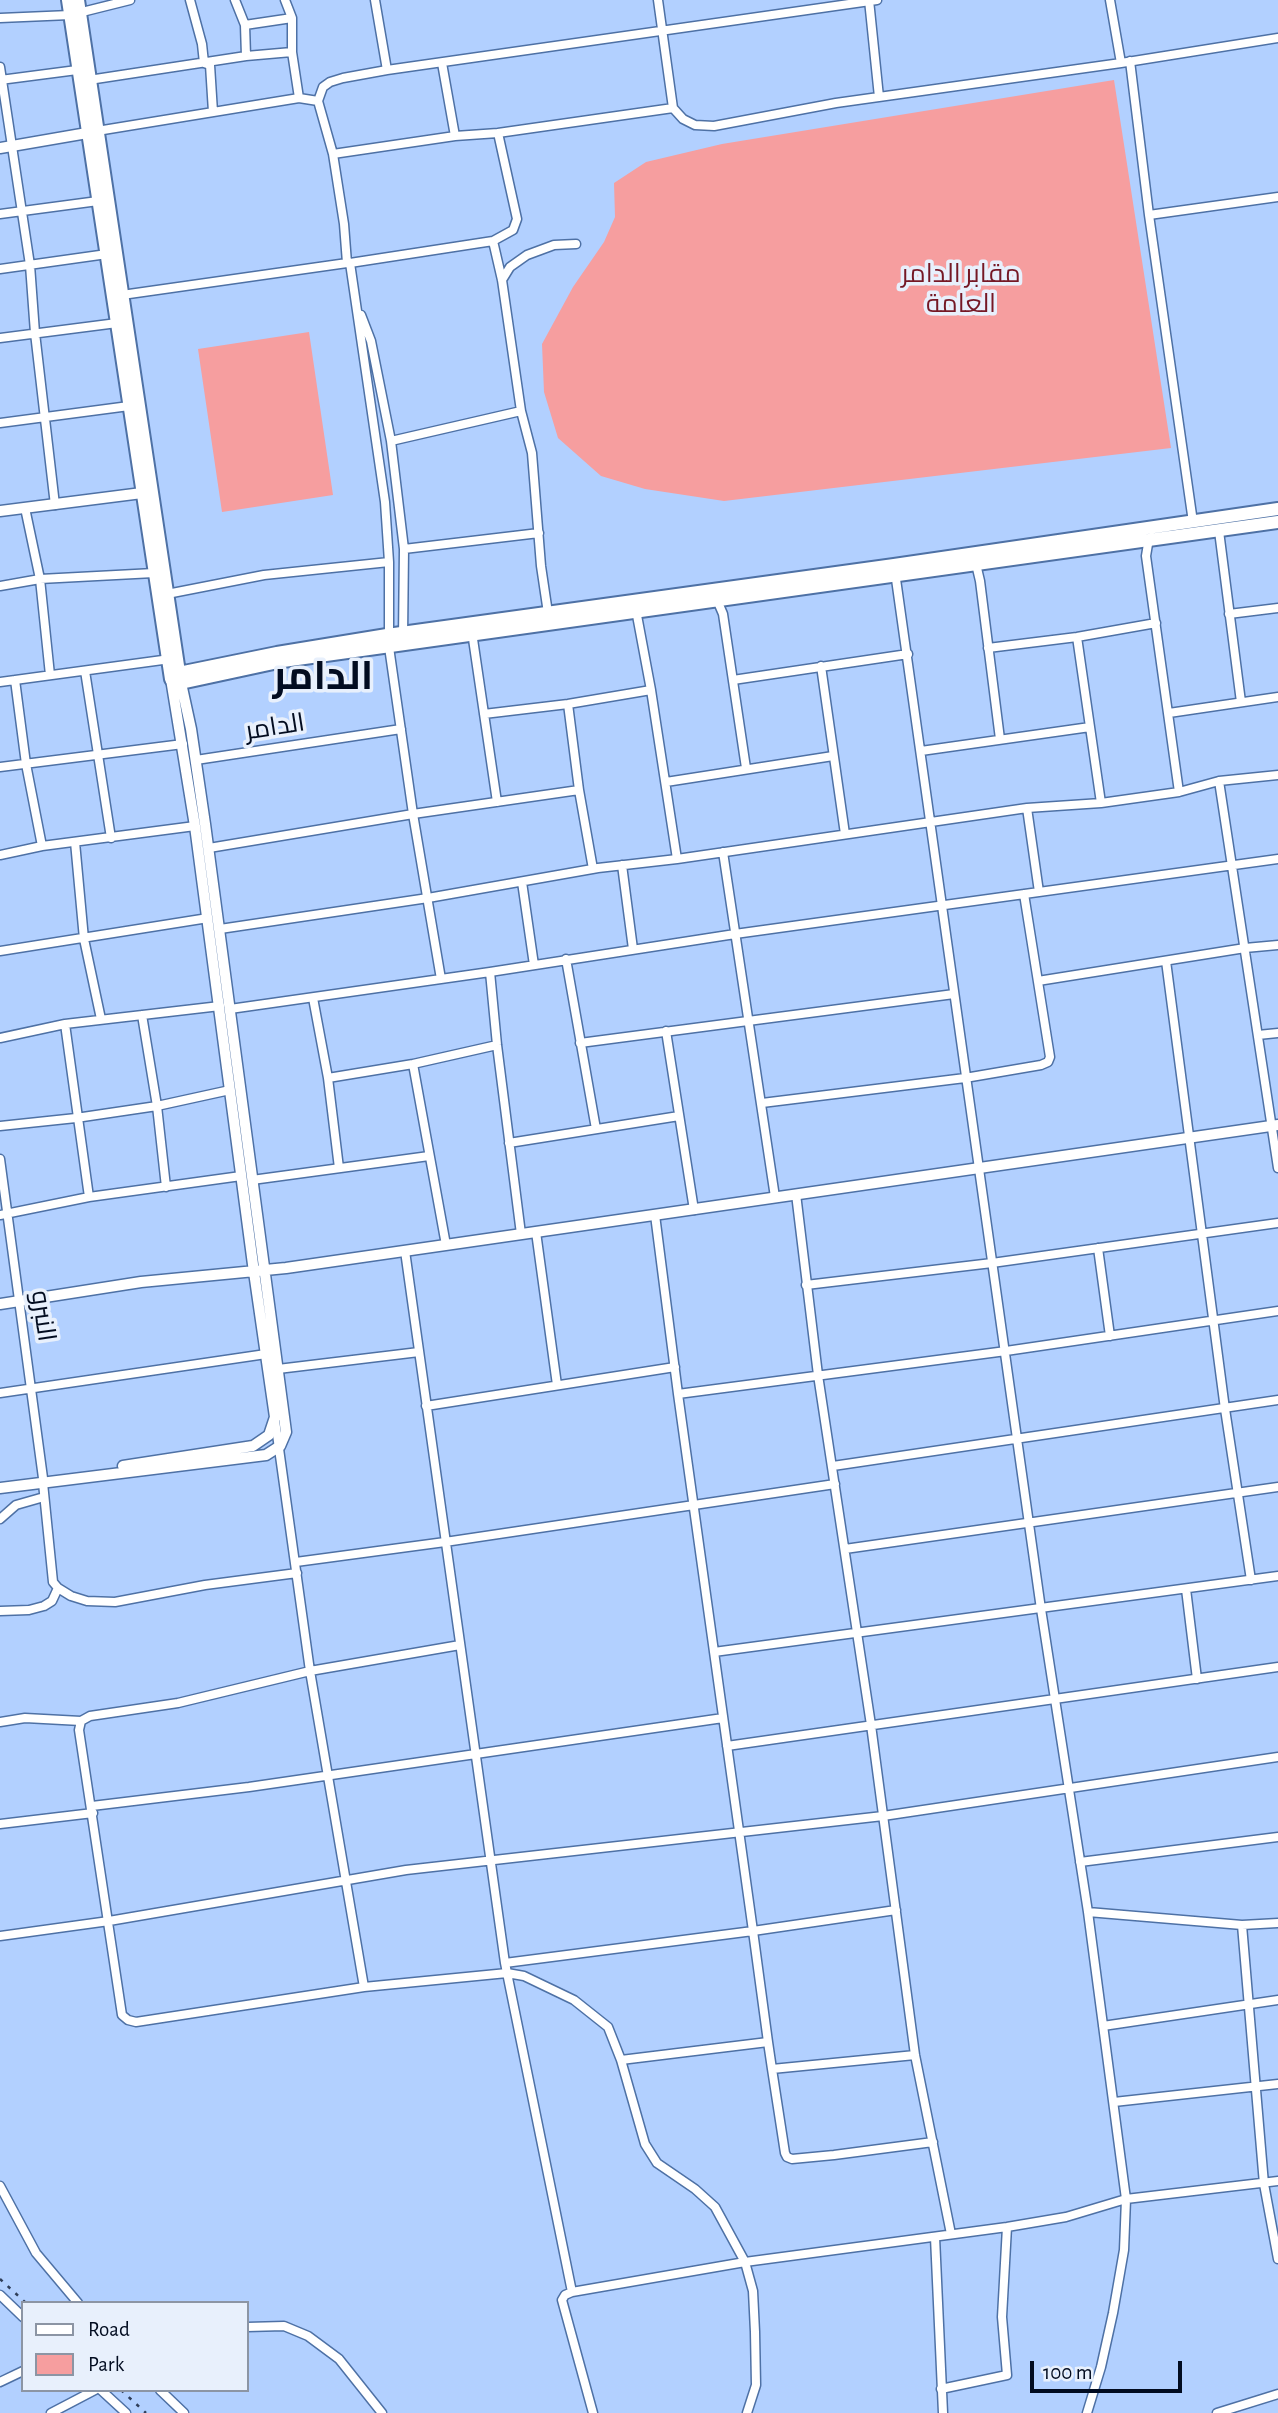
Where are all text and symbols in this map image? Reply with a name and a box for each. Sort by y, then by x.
park label: مقابر الدامر العامة [901,258,1021,320]
district label: الدامر [273,653,373,701]
street label: الدامر [243,707,307,747]
street label: النبرو [24,1288,62,1344]
legend [21,2301,248,2392]
text: Road [88,2319,130,2340]
scale bar [1033,2346,1185,2390]
text: Park [88,2354,124,2375]
text: 100 m [1043,2362,1093,2383]

